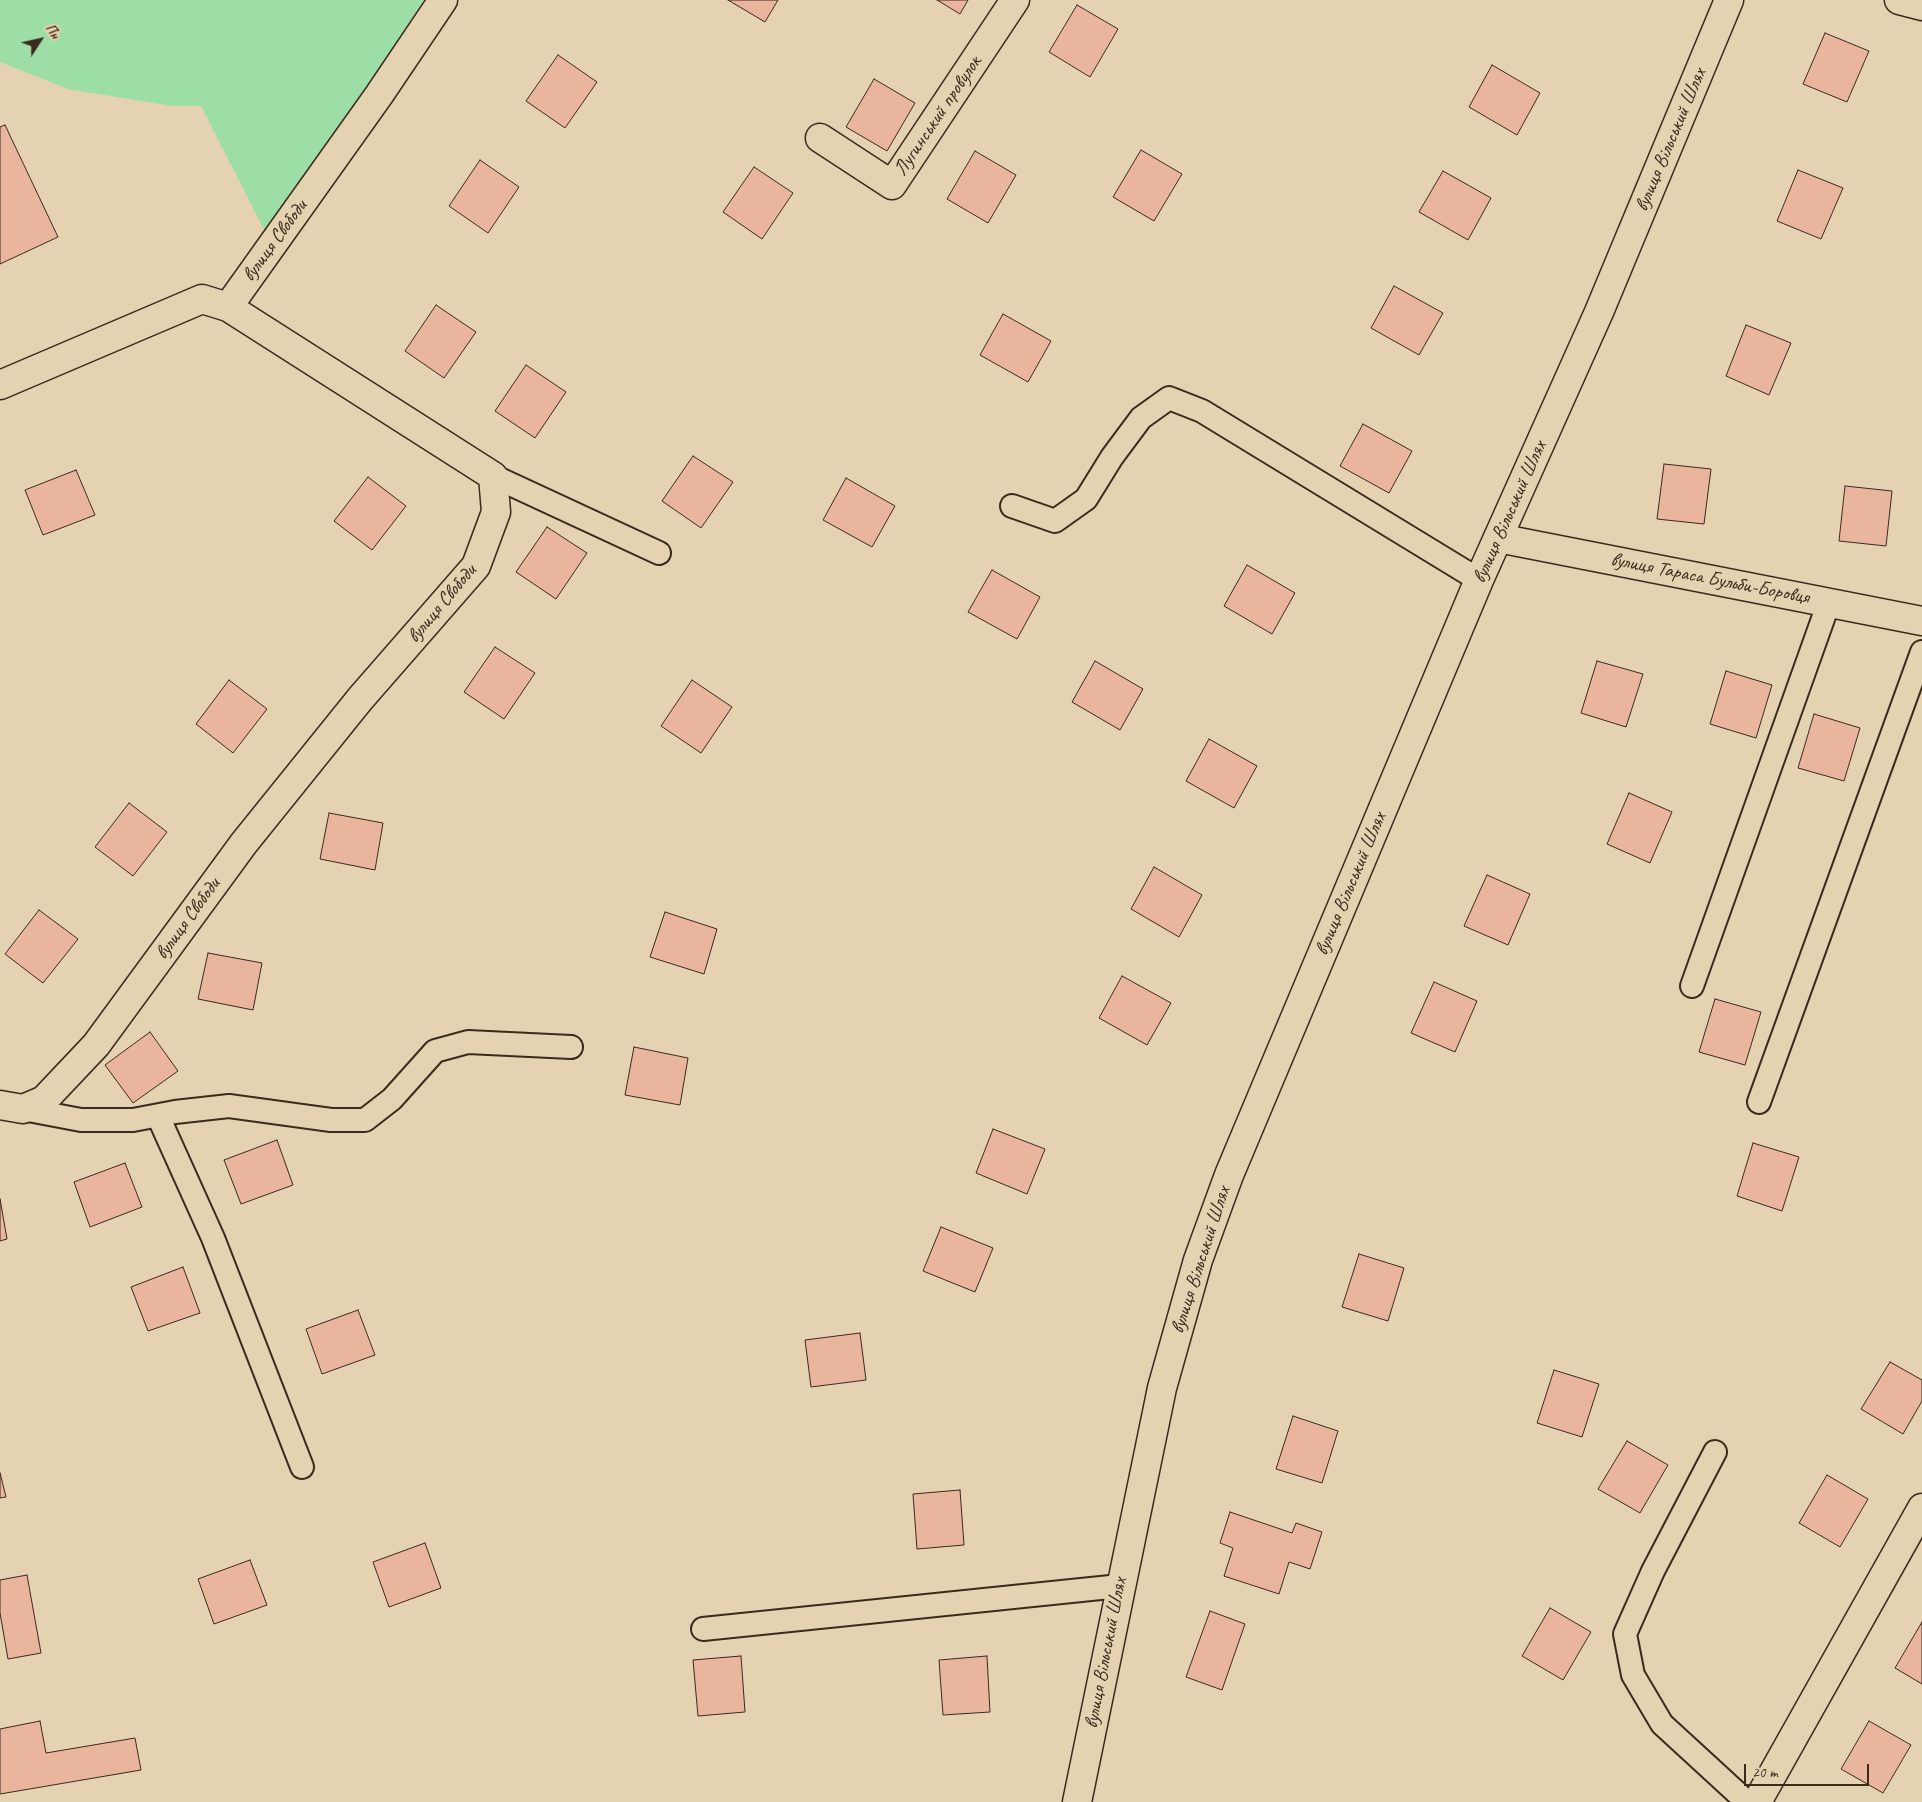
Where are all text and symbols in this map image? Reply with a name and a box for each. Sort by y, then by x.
north arrow [15,15,65,65]
text: Пн [42,20,64,42]
street label: Лугинський провулок [889,51,987,181]
street label: вулиця Вільський Шлях [1630,65,1712,215]
street label: вулиця Свободи [237,196,313,286]
street label: вулиця Вільський Шлях [1468,437,1552,587]
street label: вулиця Тараса Бульби-Боровця [1609,548,1811,610]
street label: вулиця Свободи [402,560,482,648]
street label: вулиця Вільський Шлях [1310,809,1392,959]
street label: вулиця Свободи [150,874,226,964]
street label: вулиця Вільський Шлях [1166,1183,1236,1337]
street label: вулиця Вільський Шлях [1080,1575,1132,1731]
scale bar [1747,1754,1872,1786]
text: 20 m [1752,1763,1778,1782]

